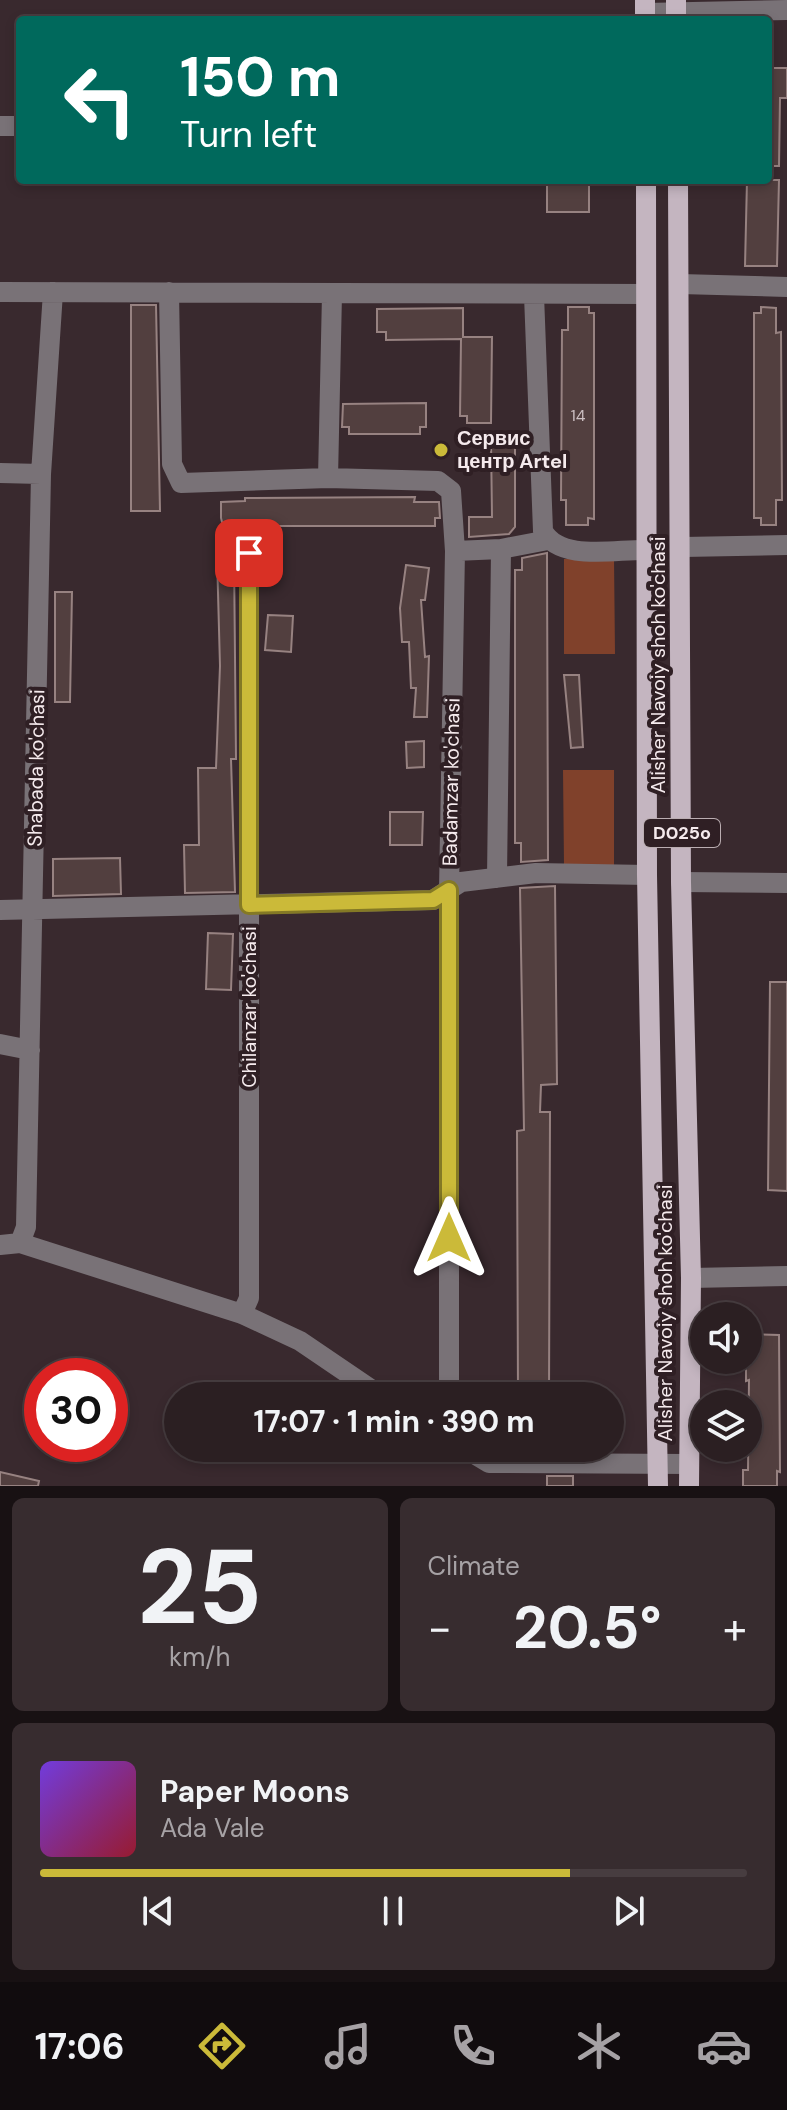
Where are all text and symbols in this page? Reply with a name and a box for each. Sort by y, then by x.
text: 150 m [180,40,341,113]
icon: left [48,48,152,152]
text: Turn left [180,111,317,158]
house number: 14 [571,405,586,426]
place label: Сервис центр Artel [457,425,567,474]
marker: Сервис центр Artel [432,441,450,459]
pin [215,519,283,587]
icon: arrive [227,531,271,575]
street label: Alisher Navoiy shoh ko'chasi [645,536,671,794]
street label: Shabada ko'chasi [22,689,50,847]
street label: Badamzar ko'chasi [437,698,465,866]
road number: D025o [644,819,720,847]
street label: Chilanzar ko'chasi [236,926,262,1088]
street label: Alisher Navoiy shoh ko'chasi [652,1184,678,1442]
position arrow [407,1196,491,1280]
map controls [690,1302,762,1462]
button: sound [690,1302,762,1374]
speed limit sign: 30 [24,1358,128,1462]
button: layers [690,1390,762,1462]
text: 17:07 · 1 min · 390 m [254,1402,534,1441]
text: 25 [137,1520,262,1655]
text: Climate [428,1549,520,1583]
text: 20.5° [513,1588,661,1667]
text: − [428,1599,452,1657]
text: + [723,1599,747,1657]
text: km/h [169,1640,230,1674]
text: Paper Moons [160,1772,350,1811]
text: Ada Vale [160,1811,265,1845]
icon: previous [136,1889,180,1933]
icon: pause [371,1889,415,1933]
icon: next [607,1889,651,1933]
icon: directions [194,2018,250,2074]
icon: music [320,2018,376,2074]
icon: phone [445,2018,501,2074]
icon: climate [571,2018,627,2074]
icon: car [696,2018,752,2074]
text: 17:06 [35,2023,125,2070]

